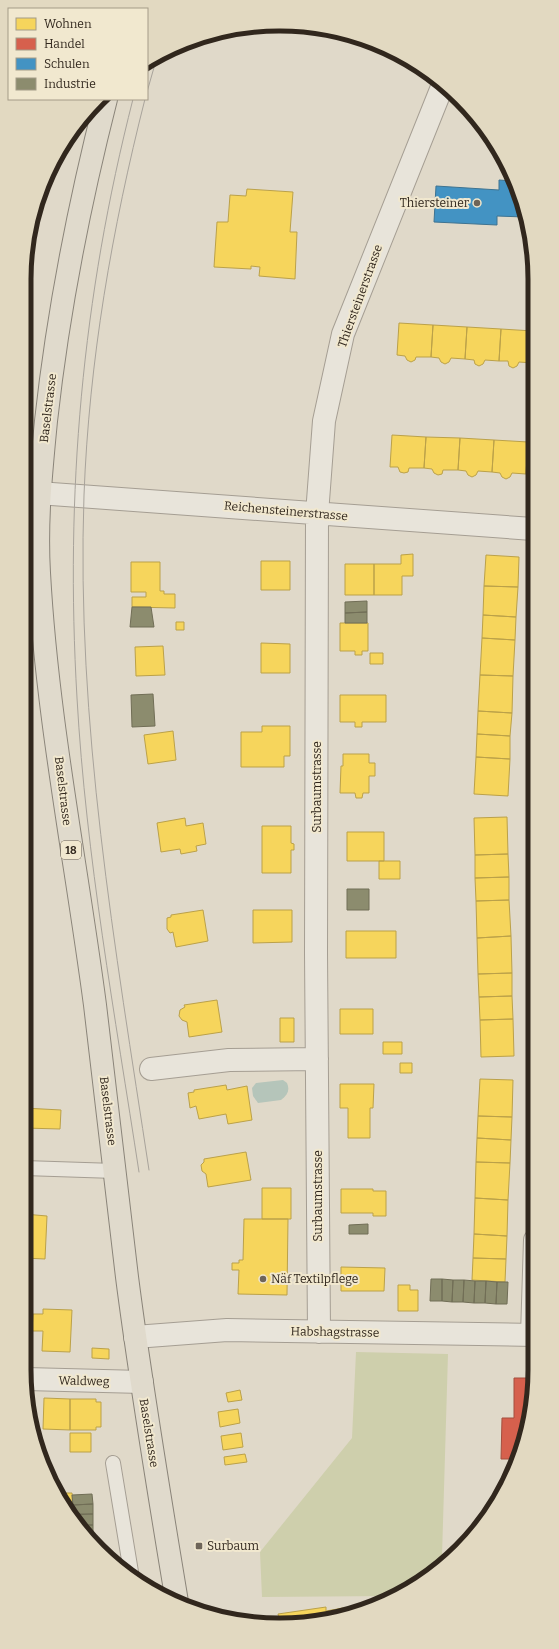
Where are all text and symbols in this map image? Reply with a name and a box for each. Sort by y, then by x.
legend [8,8,148,100]
text: Wohnen [44,17,92,31]
text: Handel [44,37,85,51]
text: Schulen [44,57,90,71]
text: Industrie [44,77,96,91]
place label: Thiersteiner [400,196,470,210]
marker: Thiersteiner [472,198,482,208]
street label: Thiersteinerstrasse [335,243,385,349]
street label: Baselstrasse [37,373,59,443]
street label: Reichensteinerstrasse [223,499,349,523]
street label: Surbaumstrasse [310,741,324,833]
street label: Baselstrasse [52,756,74,826]
road number: 18 [61,841,81,859]
street label: Baselstrasse [97,1076,119,1146]
street label: Surbaumstrasse [311,1150,325,1242]
place label: Näf Textilpflege [271,1272,358,1286]
marker: Näf Textilpflege [258,1274,268,1284]
street label: Habshagstrasse [290,1324,380,1340]
street label: Waldweg [58,1374,110,1388]
street label: Baselstrasse [137,1398,161,1468]
place label: Surbaum [207,1539,259,1553]
marker: Surbaum [194,1541,204,1551]

